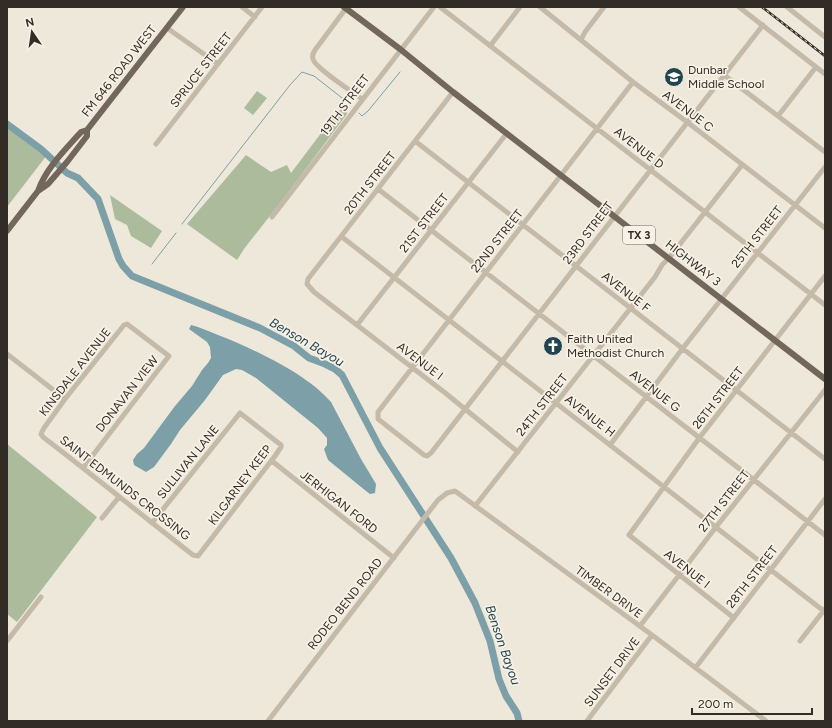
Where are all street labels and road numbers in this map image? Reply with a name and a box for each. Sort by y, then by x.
street label: FM 646 ROAD WEST [79,22,159,120]
street label: SPRUCE STREET [167,29,235,110]
street label: 19TH STREET [318,71,373,138]
street label: AVENUE C [660,87,716,135]
street label: AVENUE D [611,124,667,172]
street label: 20TH STREET [341,149,399,217]
street label: 21ST STREET [397,190,452,255]
street label: 23RD STREET [560,199,616,267]
street label: 25TH STREET [729,203,786,271]
street label: 22ND STREET [468,206,526,275]
road number: TX 3 [623,226,655,244]
street label: HIGHWAY 3 [663,237,723,289]
street label: AVENUE F [599,269,653,315]
street label: KINSDALE AVENUE [36,325,114,419]
street label: AVENUE I [394,339,446,383]
street label: DONAVAN VIEW [93,353,161,435]
street label: 26TH STREET [690,364,747,432]
street label: AVENUE G [627,367,683,415]
street label: 24TH STREET [513,371,571,439]
street label: AVENUE H [562,392,618,440]
street label: SULLIVAN LANE [154,422,222,502]
street label: SAINT EDMUNDS CROSSING [57,433,193,543]
street label: KILGARNEY KEEP [205,442,275,528]
street label: 27TH STREET [696,467,753,535]
street label: JERHIGAN FORD [298,468,380,536]
street label: 28TH STREET [723,543,781,611]
street label: AVENUE I [661,547,713,591]
street label: RODEO BEND ROAD [305,555,385,653]
street label: TIMBER DRIVE [573,563,645,621]
street label: SUNSET DRIVE [581,634,643,710]

